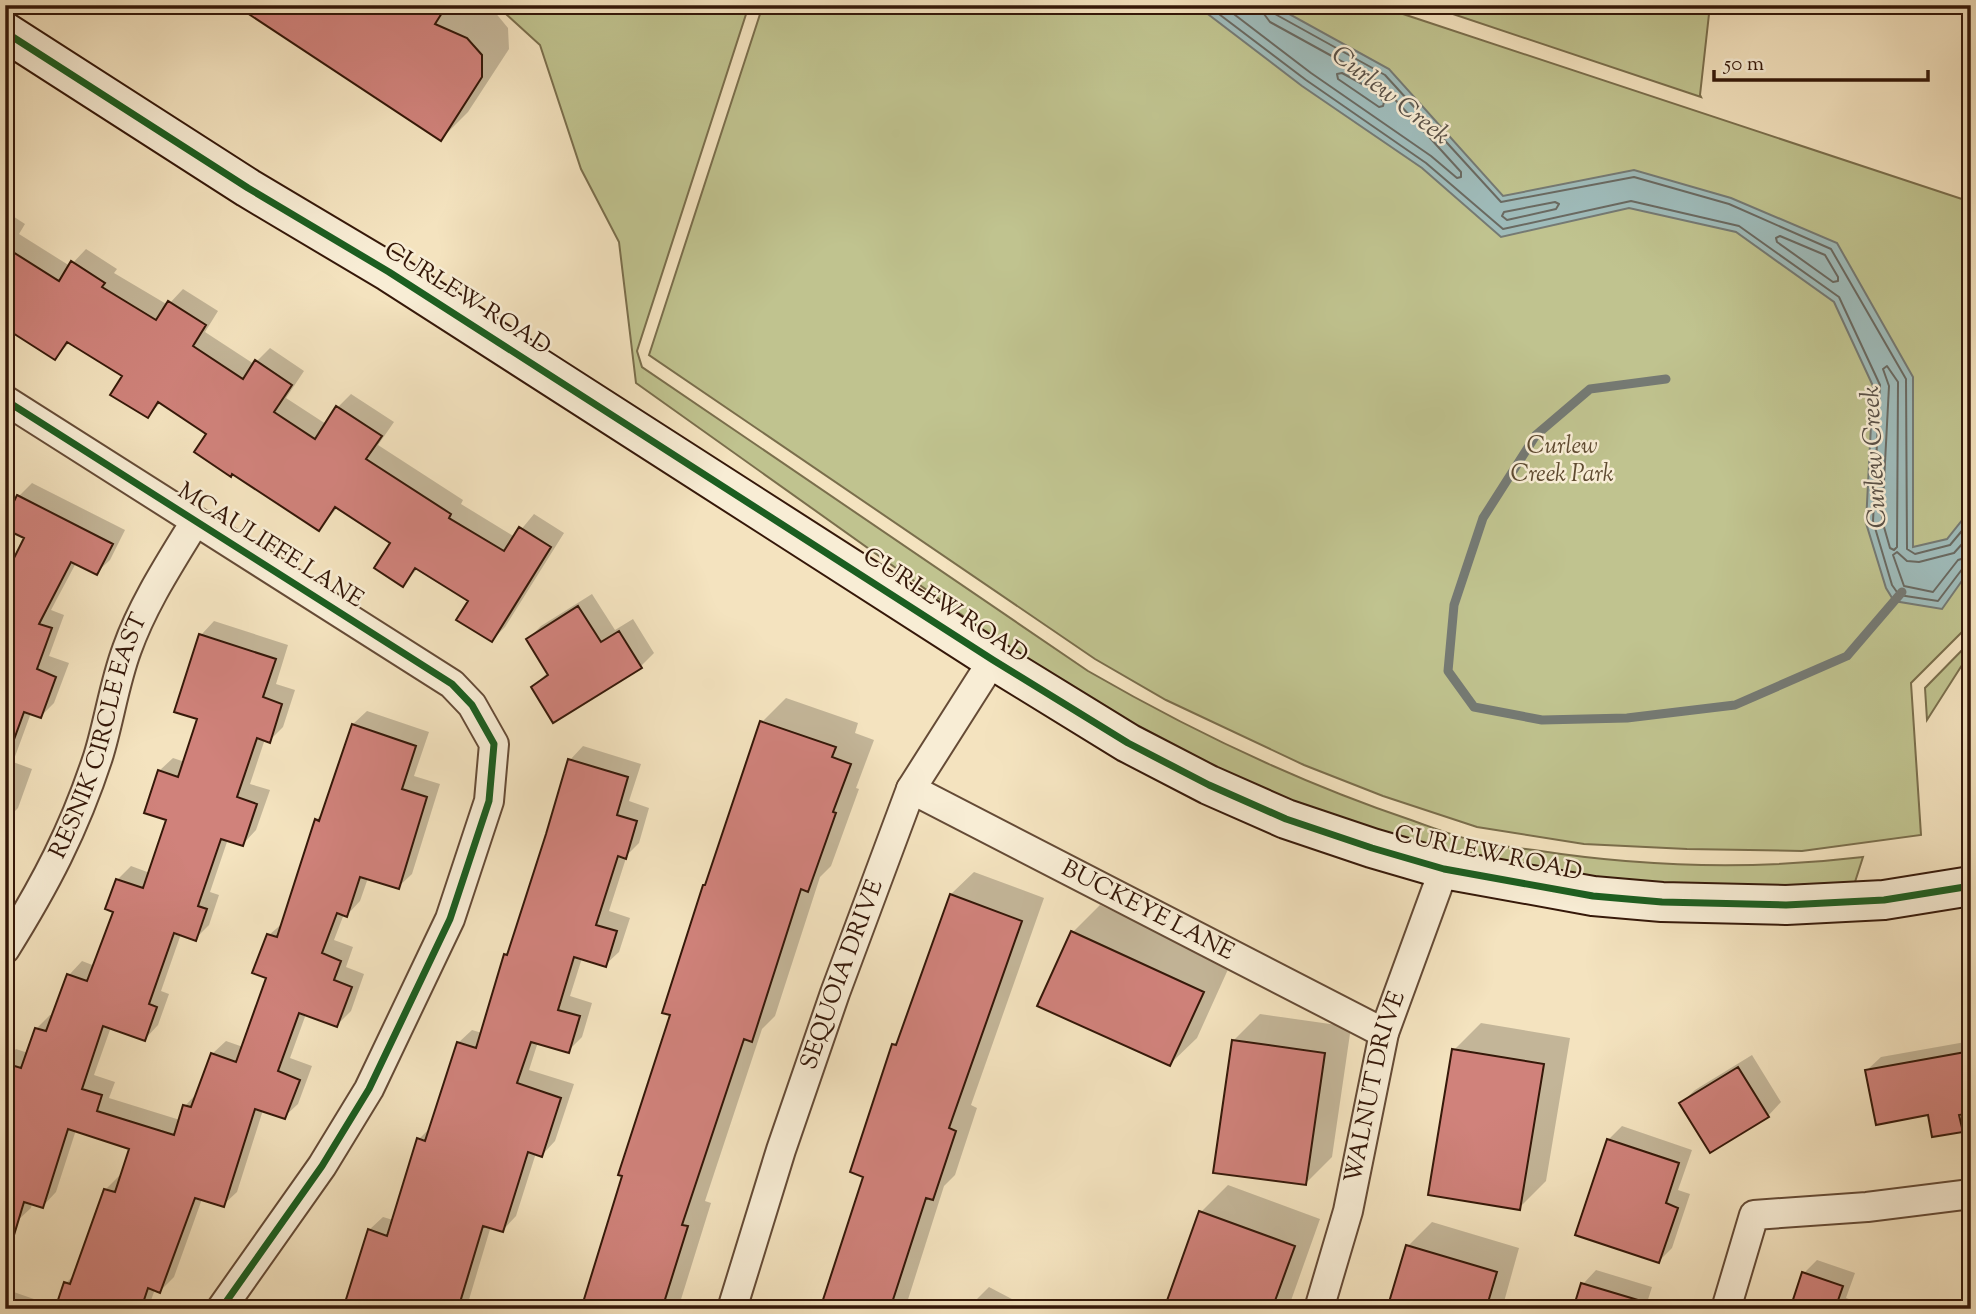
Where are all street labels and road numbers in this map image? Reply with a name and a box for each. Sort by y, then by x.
street label: CURLEW ROAD [377,234,557,364]
street label: MCAULIFFE LANE [170,475,370,617]
street label: CURLEW ROAD [856,540,1034,672]
street label: RESNIK CIRCLE EAST [42,608,157,865]
street label: CURLEW ROAD [1391,817,1585,891]
street label: BUCKEYE LANE [1055,852,1240,970]
street label: SEQUOIA DRIVE [793,875,893,1074]
street label: WALNUT DRIVE [1337,986,1415,1186]

